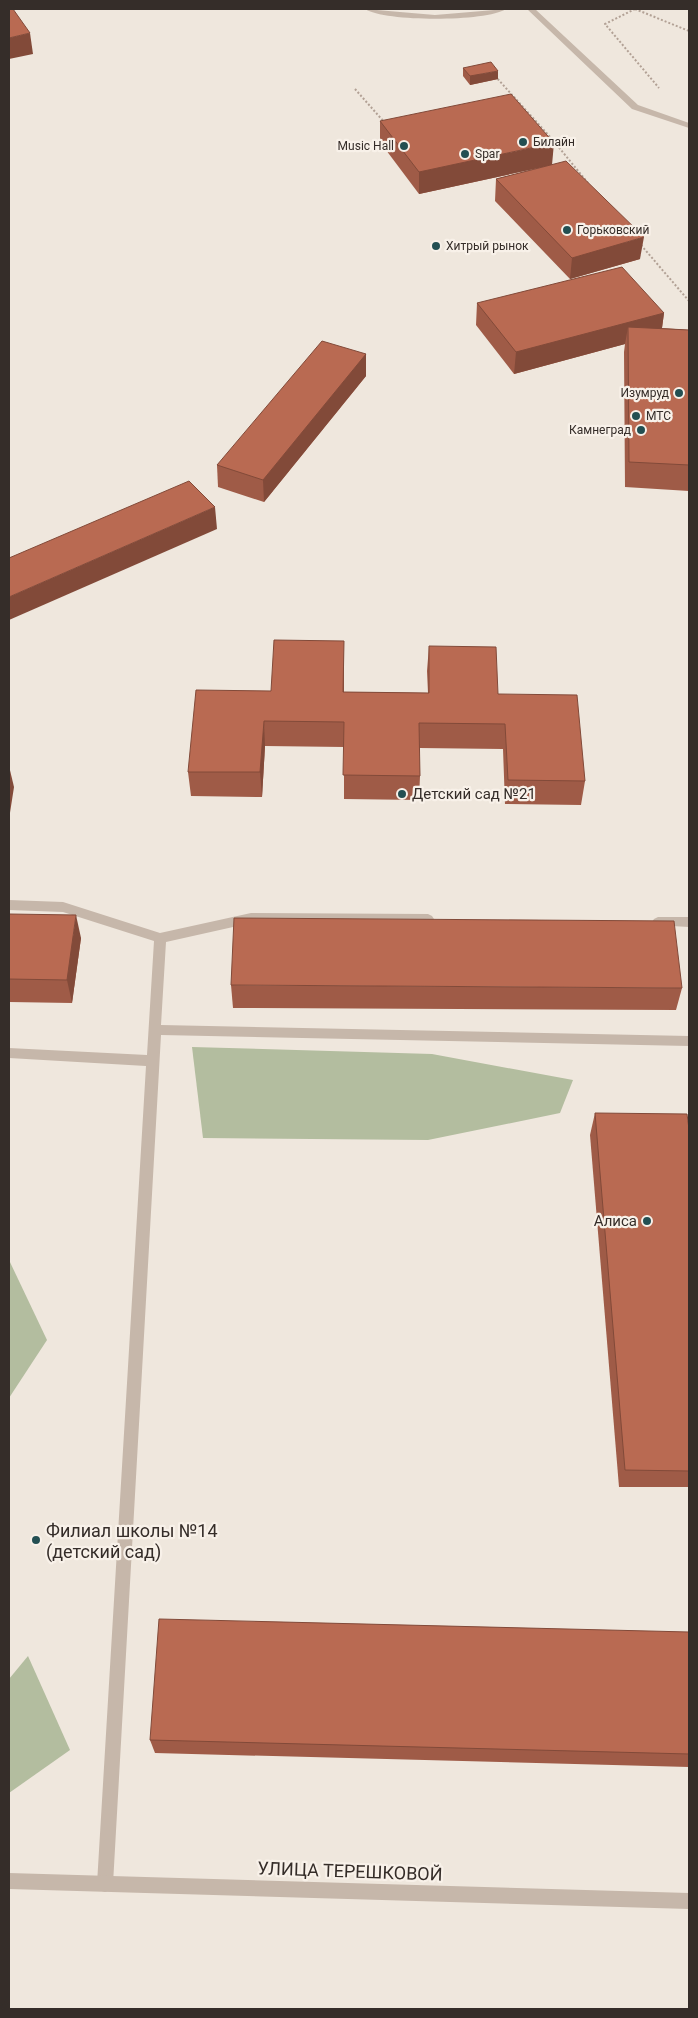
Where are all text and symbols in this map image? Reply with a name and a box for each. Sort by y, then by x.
place label: Билайн [533,135,575,149]
marker: Билайн [517,136,529,148]
place label: Music Hall [338,139,394,153]
marker: Music Hall [398,140,410,152]
place label: Spar [475,147,499,161]
marker: Spar [459,148,471,160]
place label: Горьковский [577,223,649,237]
marker: Горьковский [561,224,573,236]
place label: Хитрый рынок [446,239,529,253]
marker: Хитрый рынок [430,240,442,252]
place label: Изумруд [621,386,669,400]
marker: Изумруд [673,387,685,399]
place label: МТС [646,409,671,423]
marker: МТС [630,410,642,422]
place label: Камнеград [569,423,631,437]
marker: Камнеград [635,424,647,436]
place label: Детский сад №21 [412,785,536,803]
marker: Детский сад №21 [396,788,408,800]
place label: Алиса [594,1212,637,1230]
marker: Алиса [641,1215,653,1227]
place label: Филиал школы №14 (детский сад) [46,1520,218,1563]
marker: Филиал школы №14 (детский сад) [30,1534,42,1546]
street label: УЛИЦА ТЕРЕШКОВОЙ [257,1857,443,1885]

